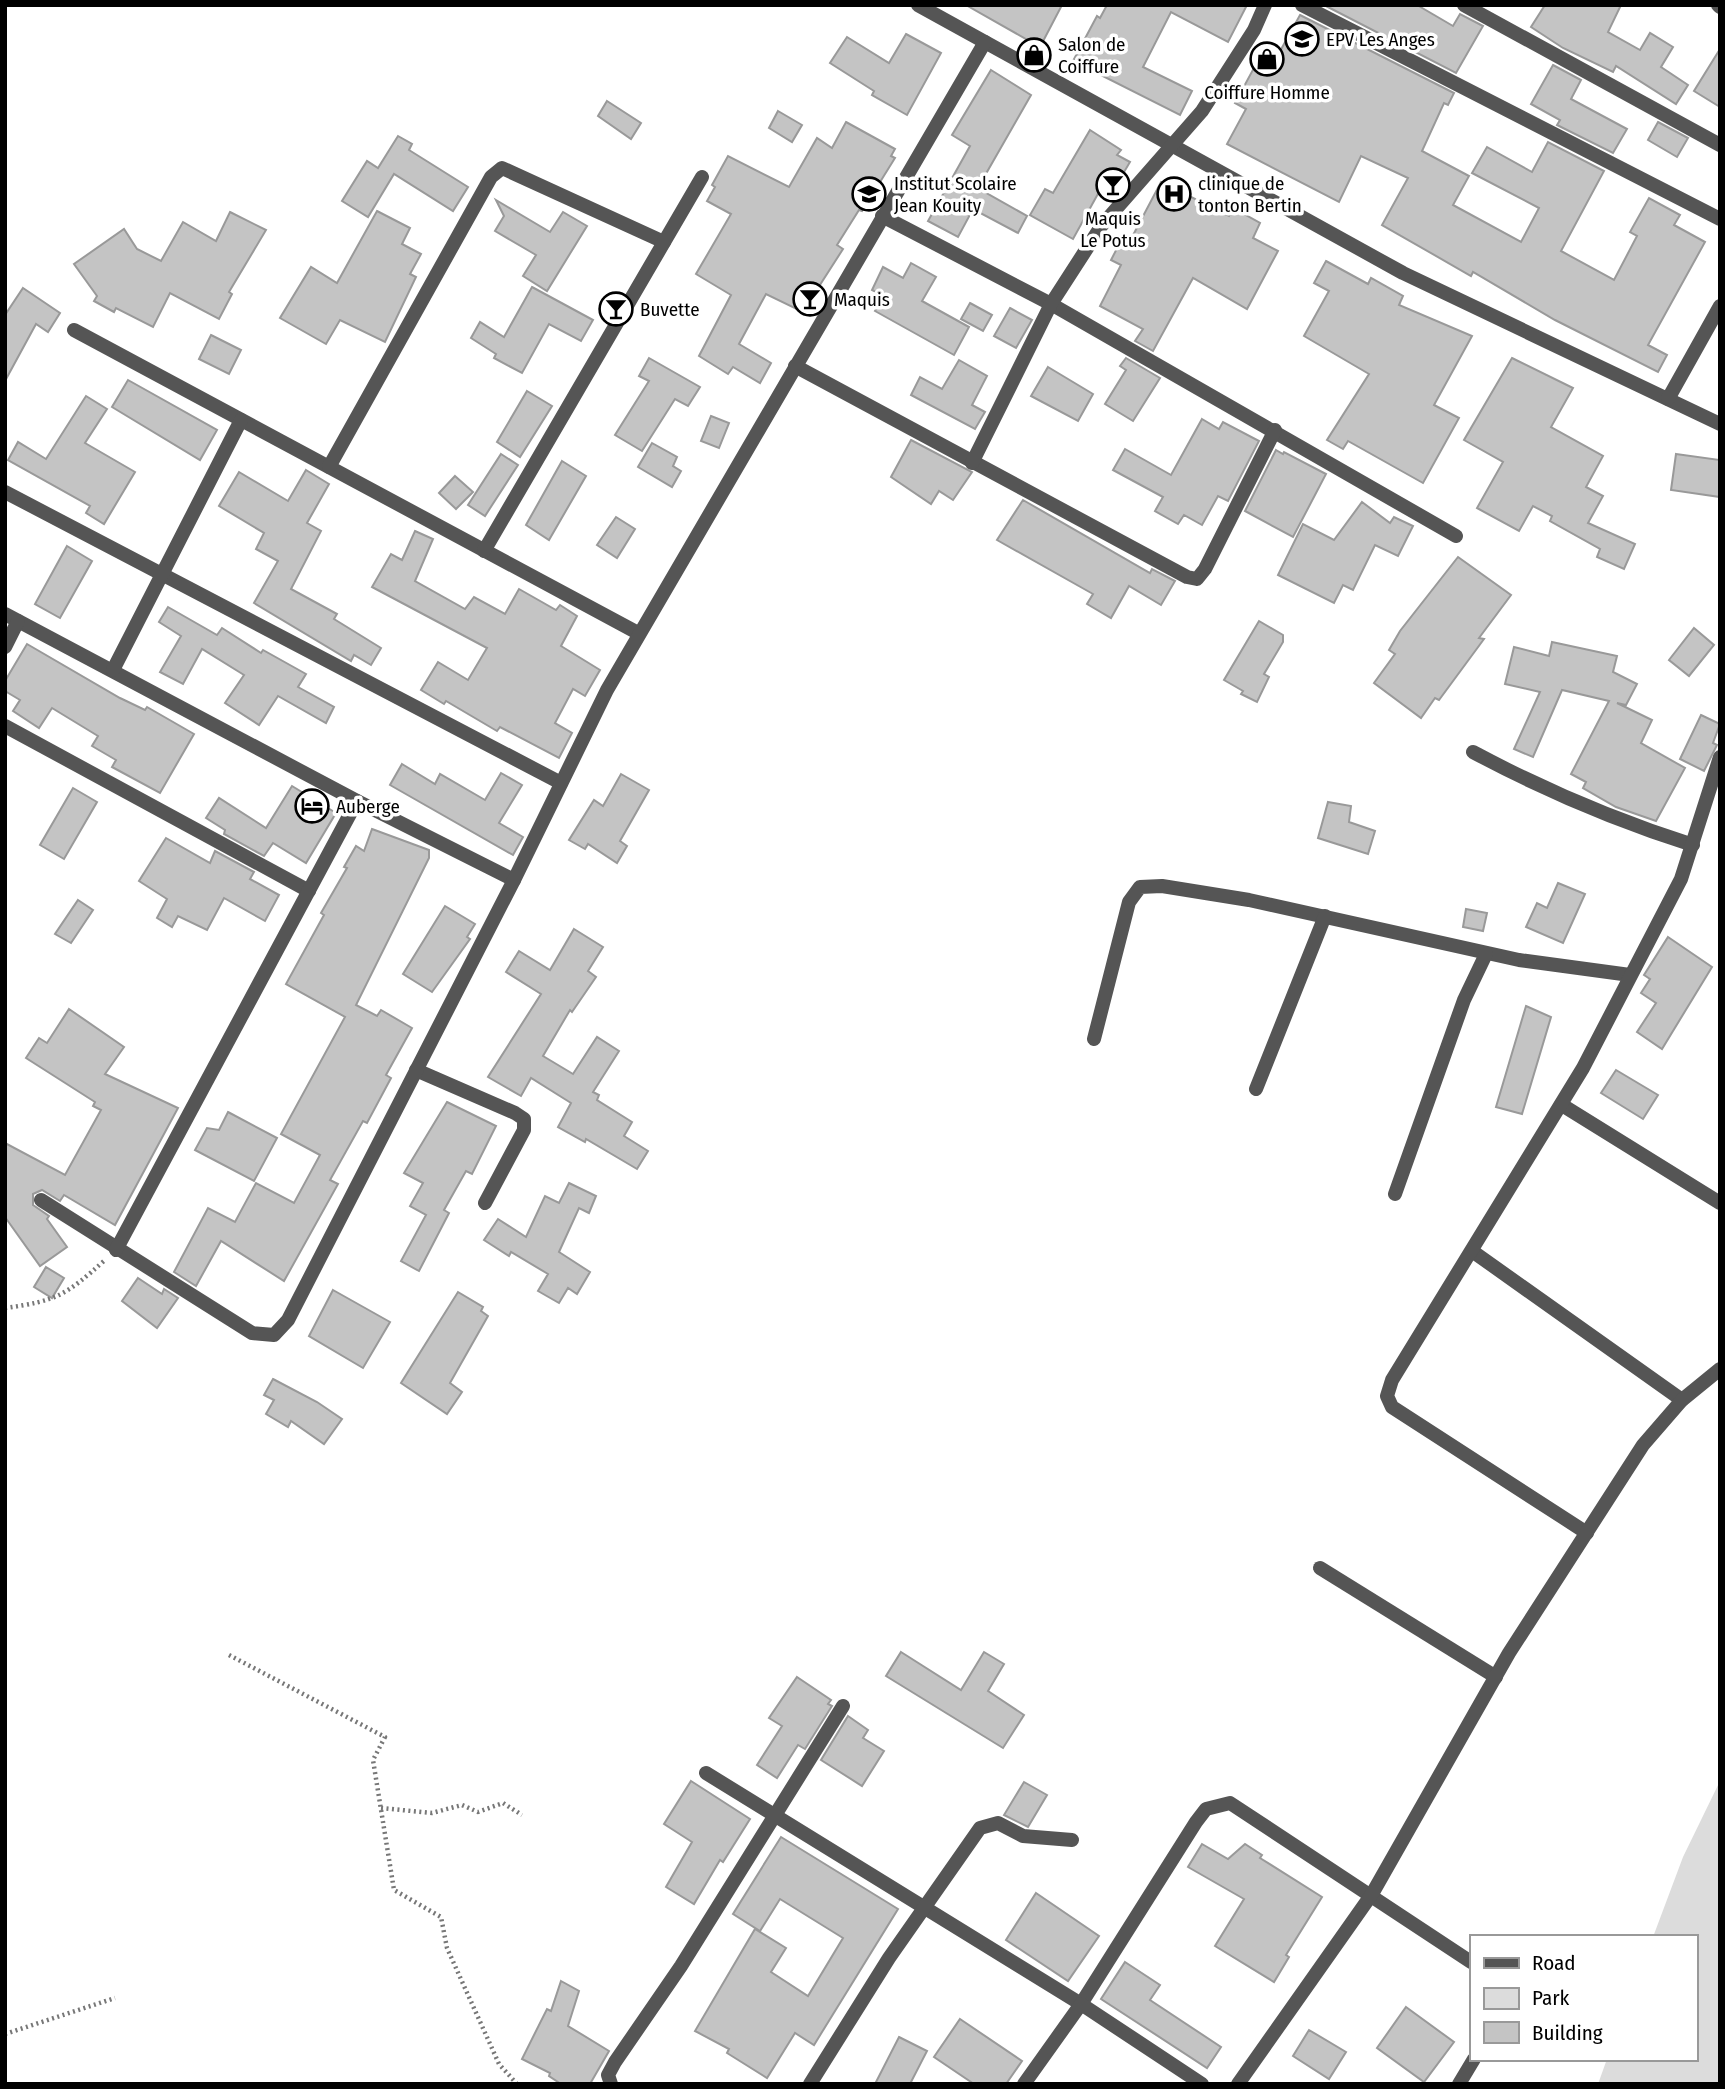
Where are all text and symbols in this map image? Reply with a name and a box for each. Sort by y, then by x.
school or university icon: EPV Les Anges [1283,20,1321,58]
place label: EPV Les Anges [1326,28,1435,51]
place label: Salon de Coiffure [1058,33,1126,78]
shop icon: Salon de Coiffure [1015,36,1053,74]
shop icon: Coiffure Homme [1248,40,1286,78]
place label: Coiffure Homme [1204,81,1330,104]
bar icon: Maquis Le Potus [1094,166,1132,204]
place label: Institut Scolaire Jean Kouity [894,172,1017,217]
place label: clinique de tonton Bertin [1198,172,1302,217]
school or university icon: Institut Scolaire Jean Kouity [850,175,888,213]
hospital icon: clinique de tonton Bertin [1155,175,1193,213]
place label: Maquis Le Potus [1080,207,1146,252]
bar icon: Maquis [791,280,829,318]
place label: Maquis [834,288,890,311]
bar icon: Buvette [597,290,635,328]
place label: Buvette [640,298,700,321]
hotel icon: Auberge [293,787,331,825]
place label: Auberge [336,795,400,818]
legend [1470,1935,1697,2061]
text: Road [1532,1950,1576,1976]
text: Park [1532,1985,1570,2011]
text: Building [1532,2020,1603,2046]

